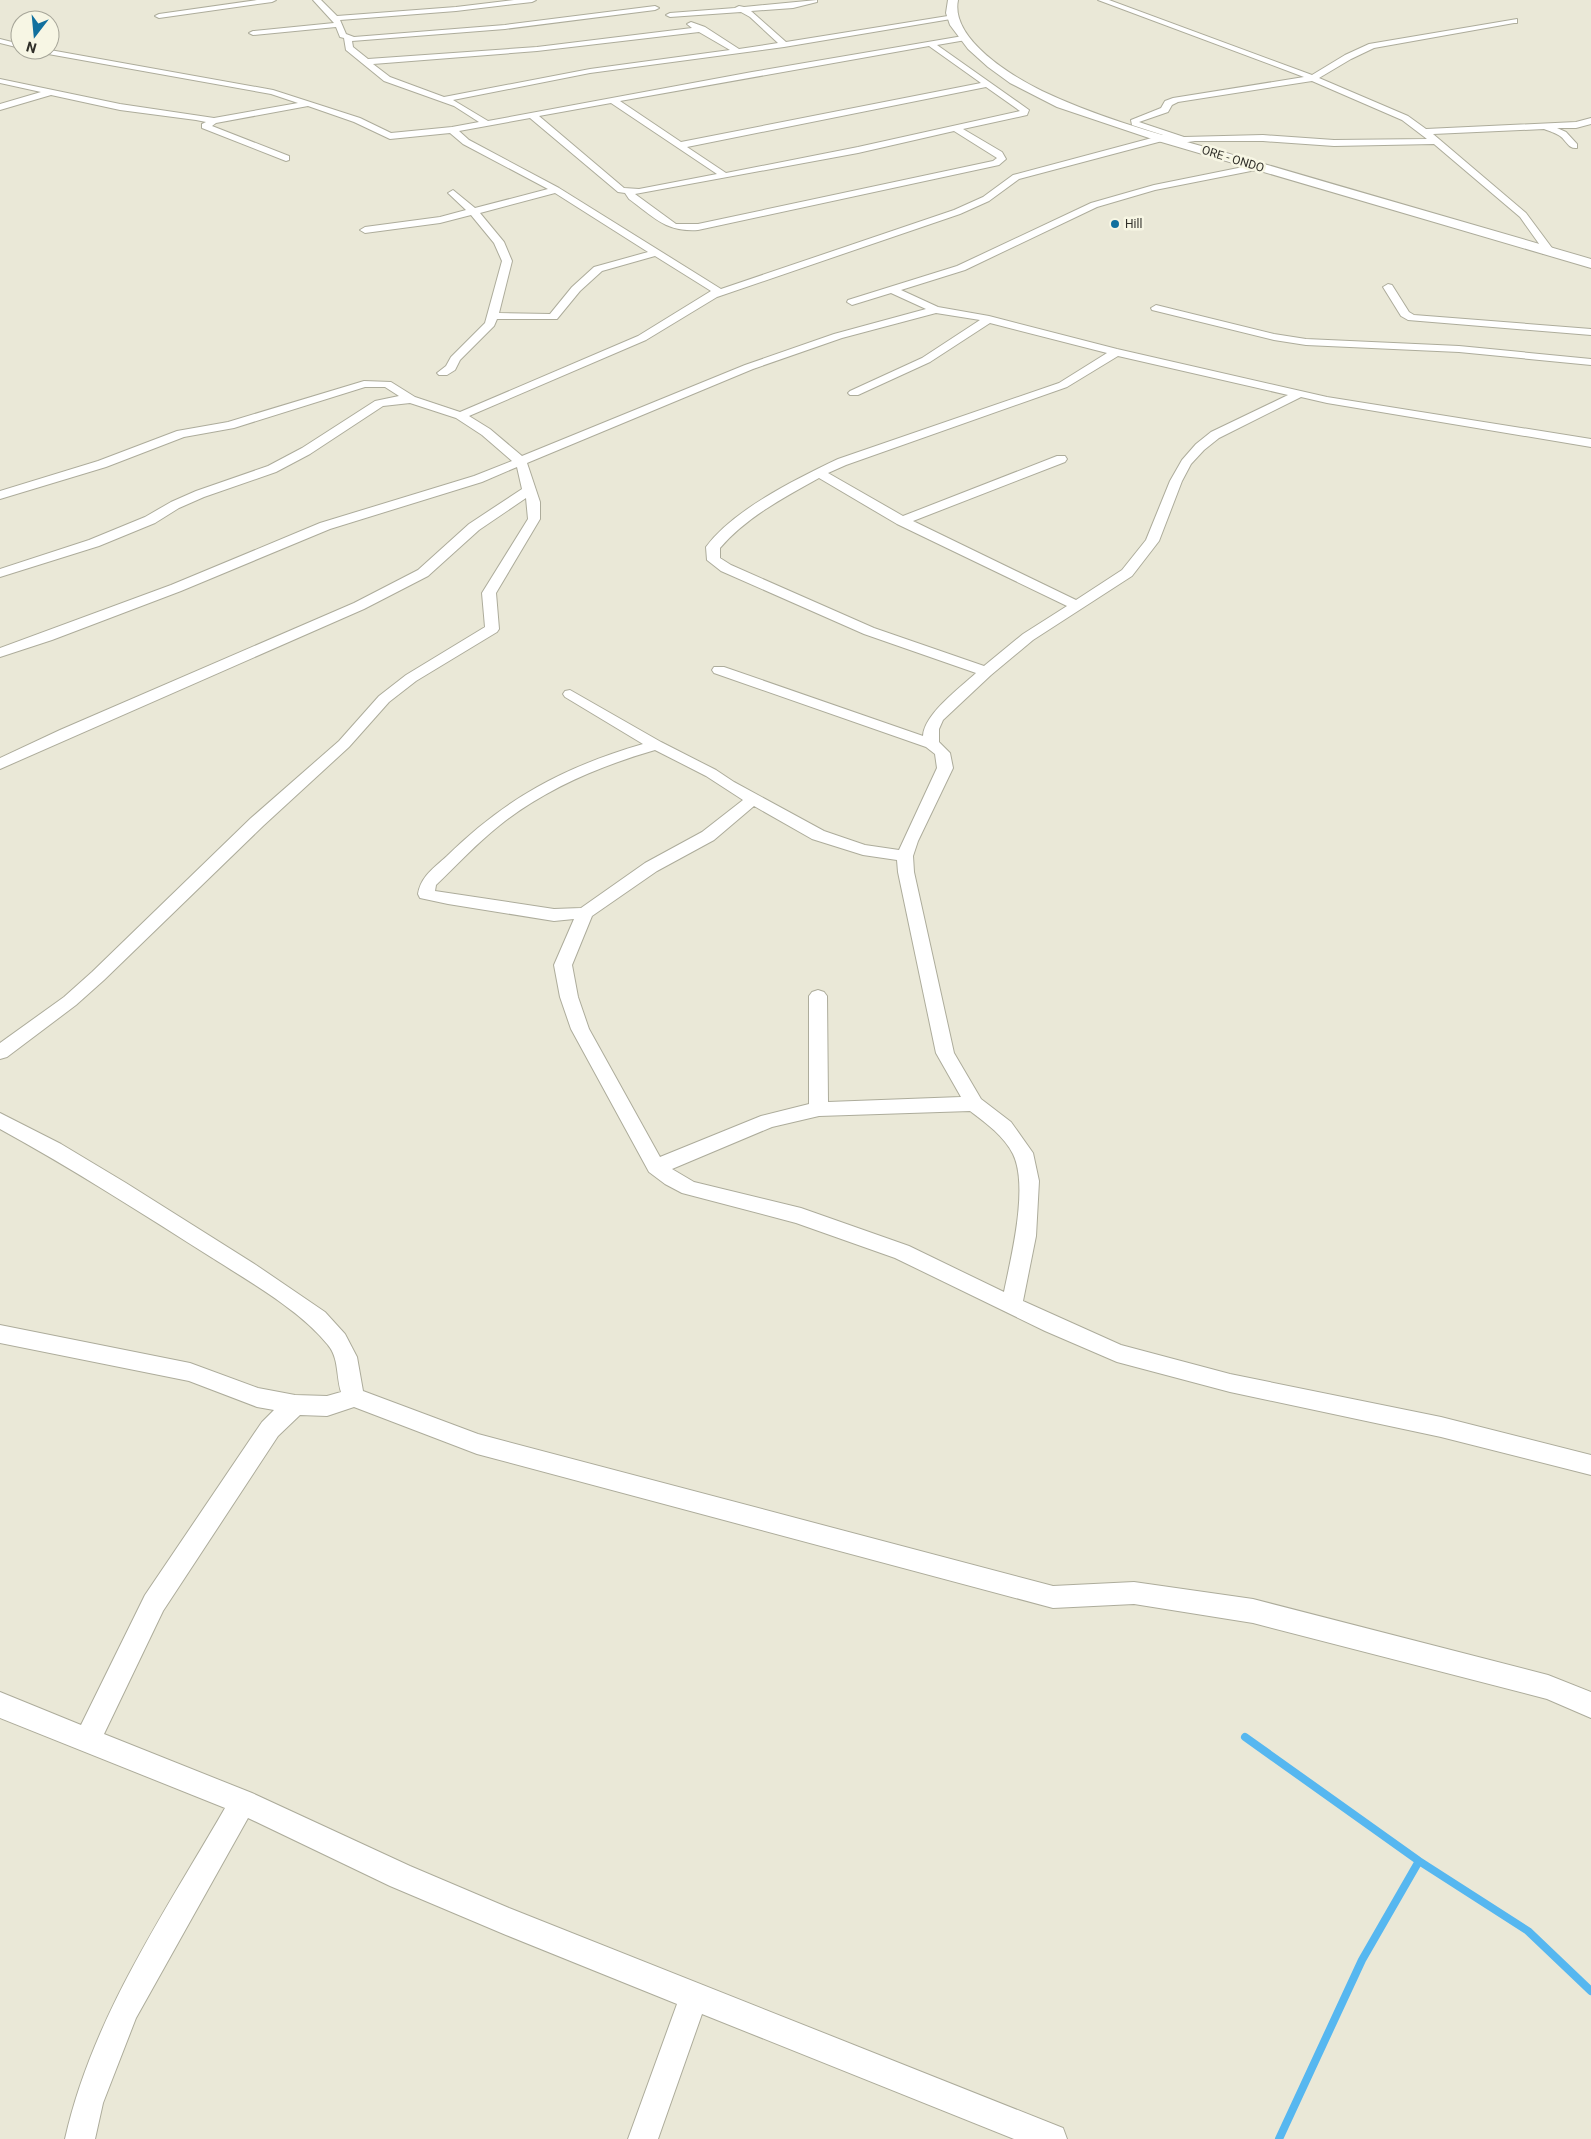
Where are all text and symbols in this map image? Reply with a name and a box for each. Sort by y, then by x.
north arrow [10,10,60,60]
text: N [24,38,38,57]
street label: ORE - ONDO [1200,143,1266,175]
place label: Hill [1125,217,1142,231]
marker: Hill [1109,218,1121,230]

